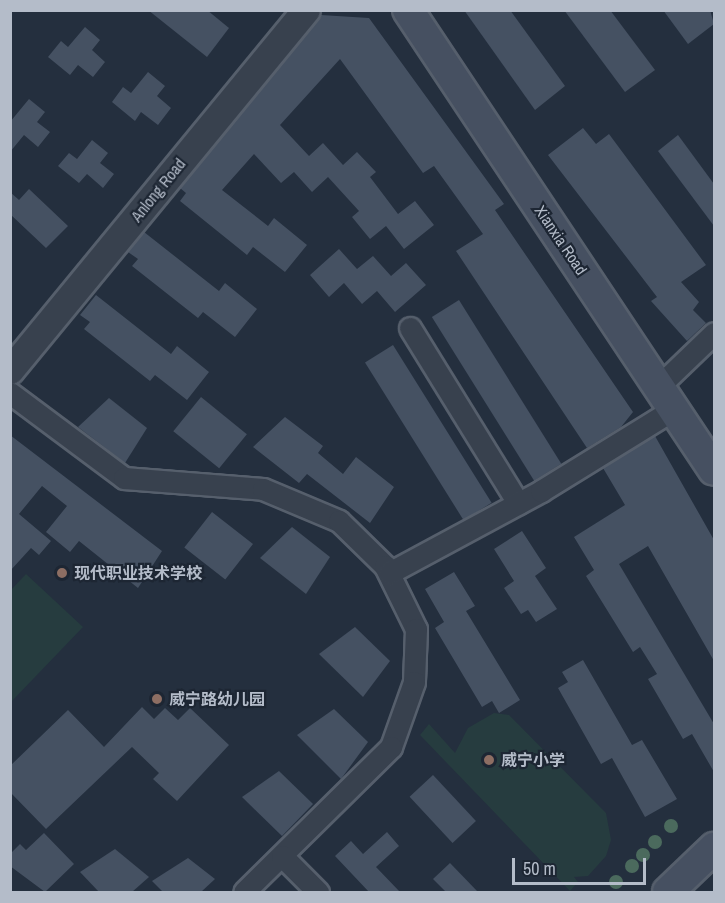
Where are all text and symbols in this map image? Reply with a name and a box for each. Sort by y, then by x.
street label: Anlong Road [127,154,189,226]
street label: Xianxia Road [531,202,591,278]
place label: 现代职业技术学校 [74,563,202,583]
marker: 现代职业技术学校 [55,566,69,580]
place label: 威宁路幼儿园 [169,689,265,709]
marker: 威宁路幼儿园 [150,692,164,706]
place label: 威宁小学 [501,750,565,770]
marker: 威宁小学 [482,753,496,767]
scale bar [515,846,648,884]
text: 50 m [523,856,556,881]

